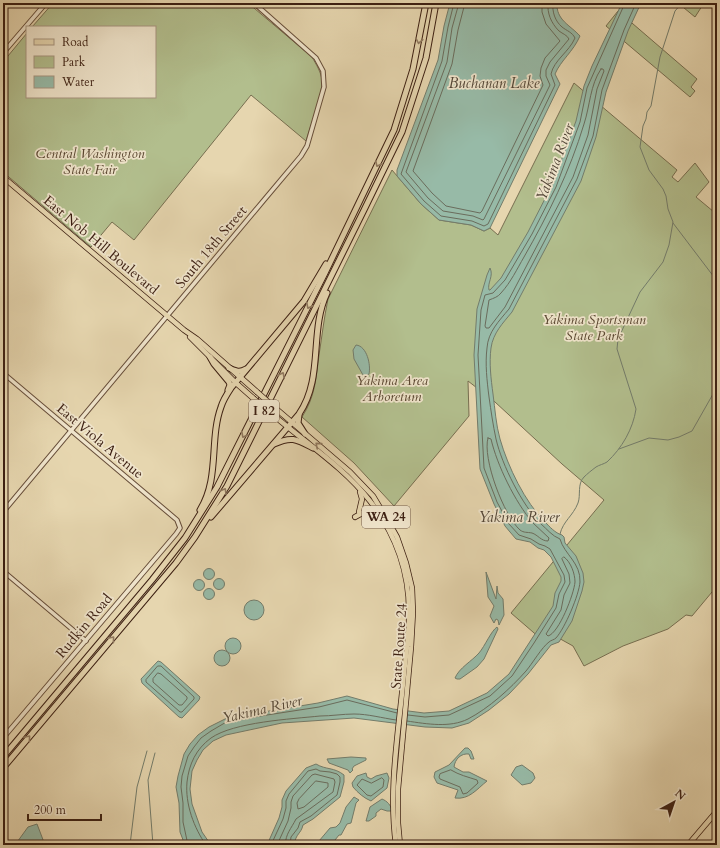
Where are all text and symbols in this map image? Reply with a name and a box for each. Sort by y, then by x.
legend [26,26,156,98]
text: Road [62,34,89,50]
one-way arrow [415,38,423,44]
text: Park [62,54,86,70]
water label: Buchanan Lake [448,73,540,93]
text: Water [61,74,95,90]
water label: Yakima River [531,119,579,204]
park label: Central Washington State Fair [36,144,145,179]
one-way arrow [375,160,383,167]
street label: East Nob Hill Boulevard [39,191,163,299]
street label: South 18th Street [171,201,251,292]
one-way arrow [306,302,313,309]
park label: Yakima Sportsman State Park [542,310,646,345]
one-way arrow [277,371,285,379]
park label: Yakima Area Arboretum [356,371,428,406]
street label: East Viola Avenue [52,399,148,483]
road number: I 82 [249,400,279,422]
one-way arrow [241,431,249,438]
one-way arrow [315,442,323,450]
one-way arrow [219,488,226,495]
road number: WA 24 [362,506,410,528]
water label: Yakima River [478,507,561,527]
street label: Rudkin Road [51,589,117,662]
street label: State Route 24 [387,603,411,689]
one-way arrow [108,637,115,644]
water label: Yakima River [220,690,305,728]
one-way arrow [24,736,31,743]
north arrow [654,782,694,822]
text: N [672,786,689,804]
scale bar [28,796,101,822]
text: 200 m [34,802,67,818]

